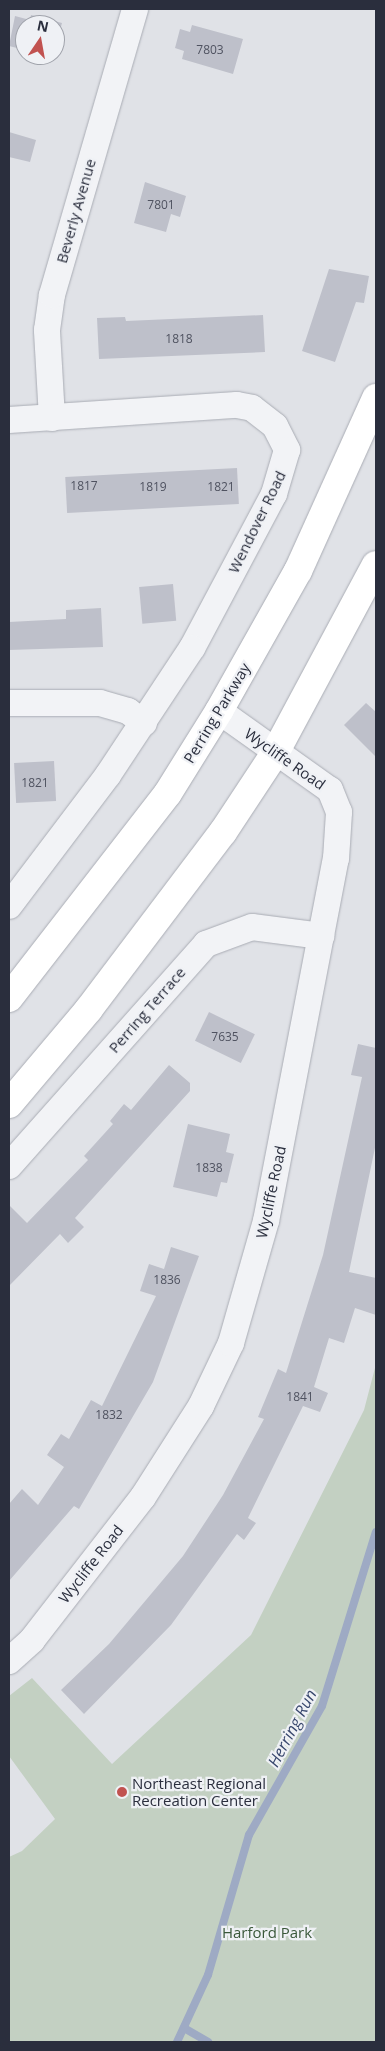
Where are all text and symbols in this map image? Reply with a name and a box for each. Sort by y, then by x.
north arrow [15,15,65,65]
text: N [35,15,51,36]
house number: 7803 [196,43,224,57]
street label: Beverly Avenue [53,157,99,265]
house number: 7801 [147,198,175,212]
house number: 1818 [165,332,193,346]
street label: Wendover Road [224,468,290,576]
house number: 1817 [70,479,98,493]
house number: 1819 [139,480,167,494]
house number: 1821 [207,480,235,494]
street label: Perring Parkway [180,660,254,766]
street label: Wycliffe Road [241,725,329,793]
house number: 1821 [21,776,49,790]
street label: Perring Terrace [105,963,189,1057]
house number: 7635 [211,1030,239,1044]
street label: Wycliffe Road [252,1144,290,1240]
house number: 1838 [195,1161,223,1175]
house number: 1836 [153,1273,181,1287]
house number: 1841 [286,1390,314,1404]
house number: 1832 [95,1408,123,1422]
street label: Wycliffe Road [55,1521,127,1607]
water label: Herring Run [264,1686,320,1770]
place label: Northeast Regional Recreation Center [132,1774,266,1809]
marker: Northeast Regional Recreation Center [116,1786,128,1798]
park label: Harford Park [222,1924,312,1942]

